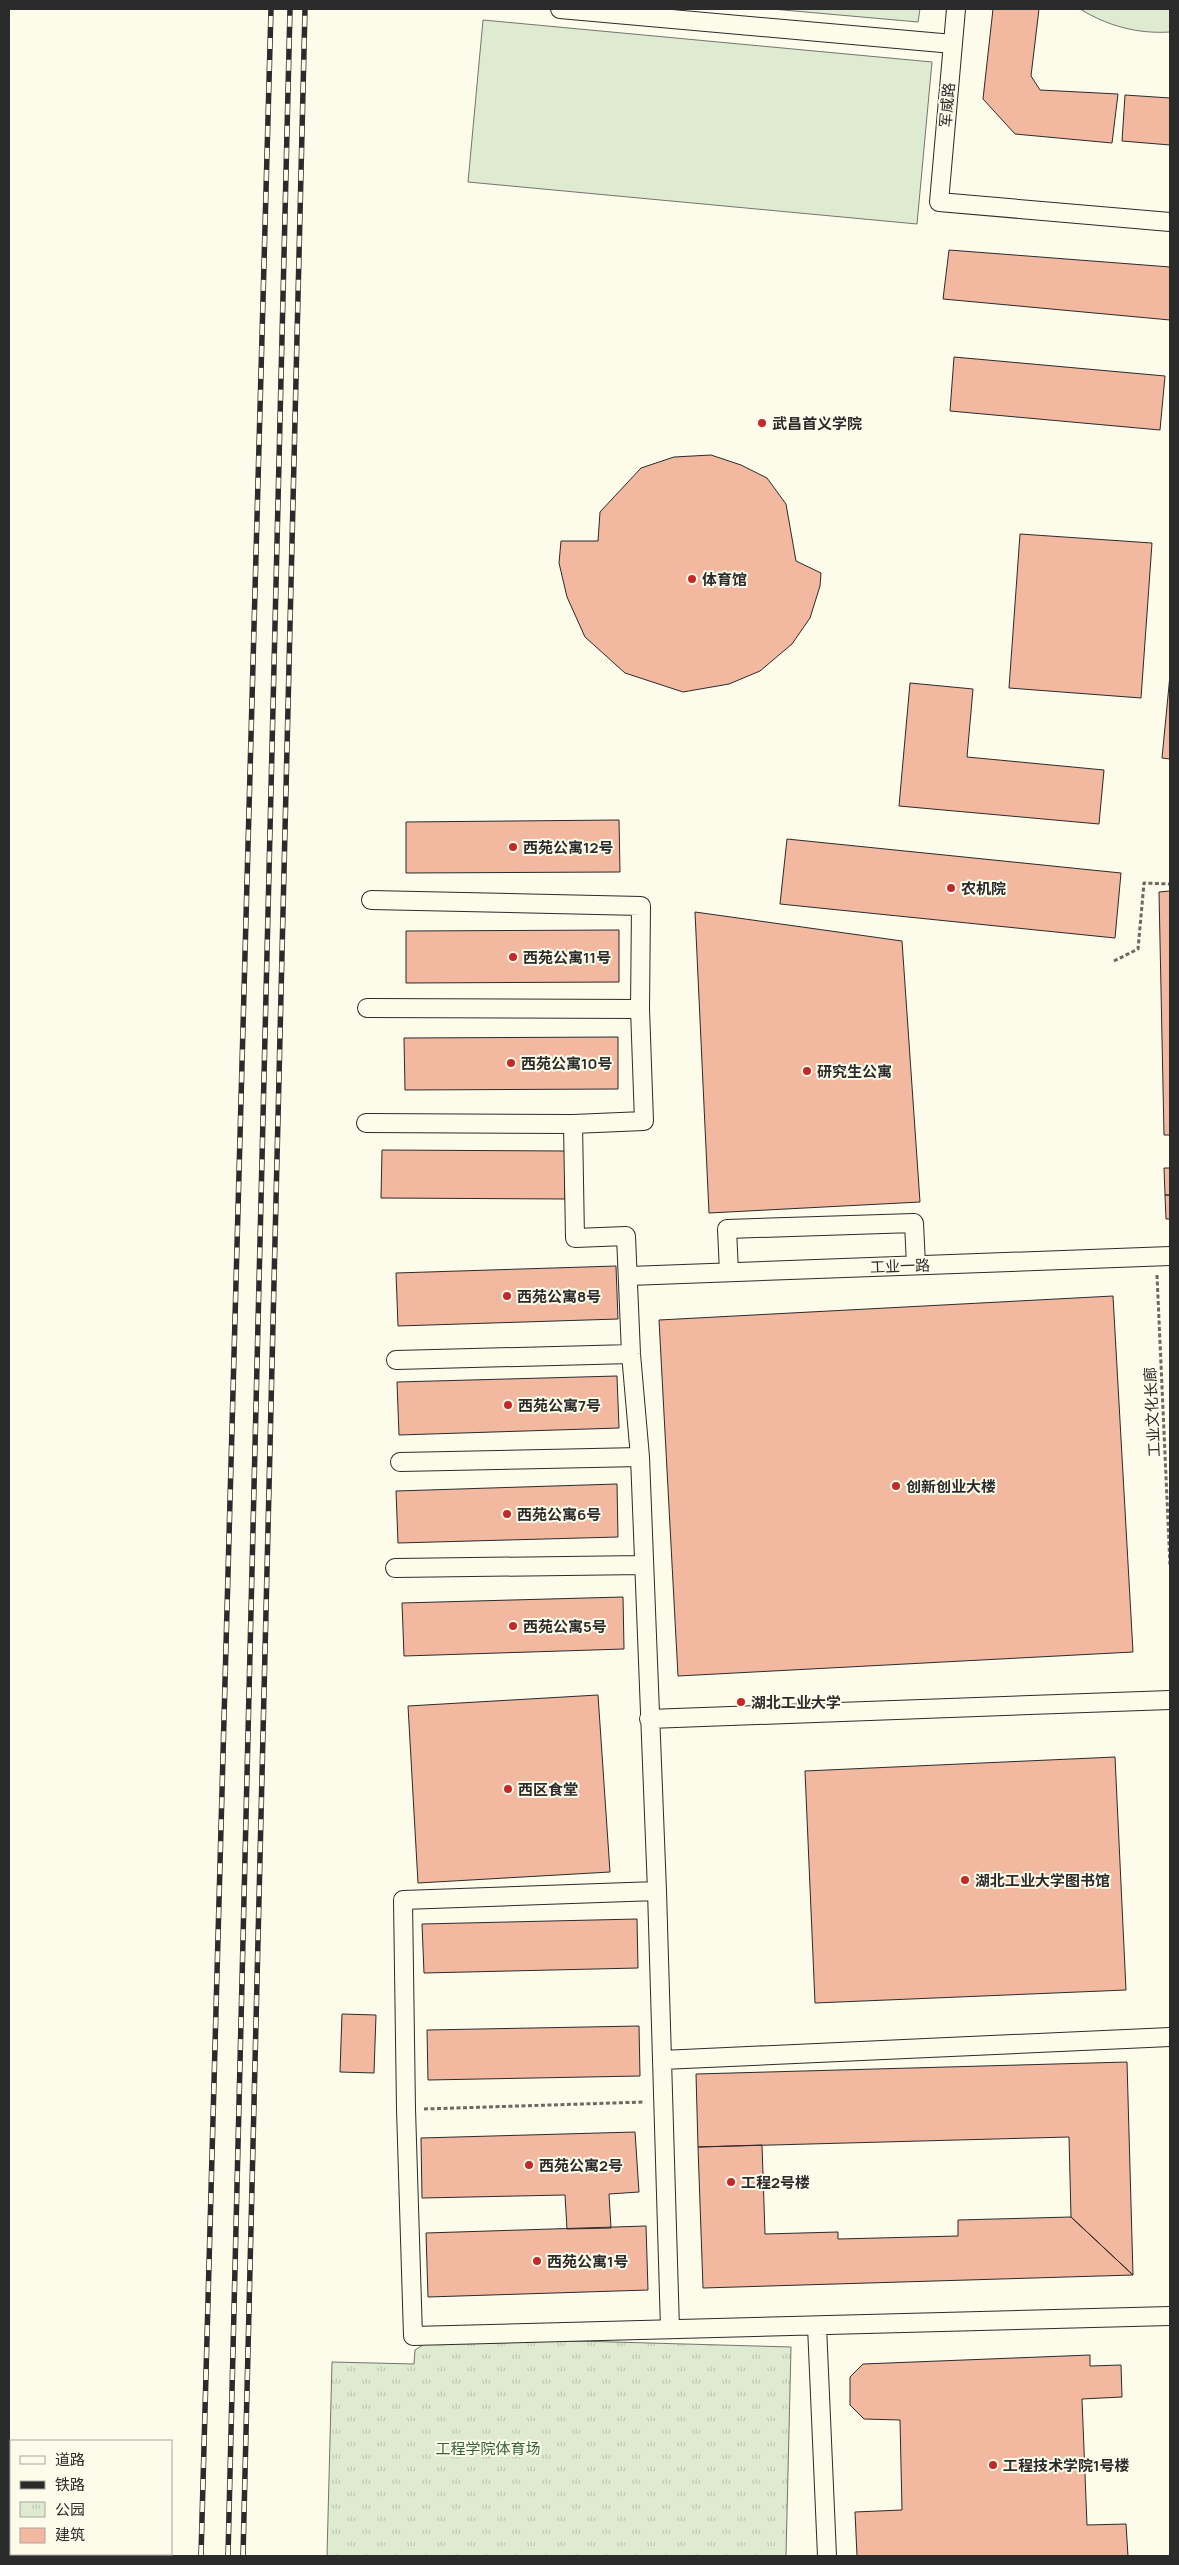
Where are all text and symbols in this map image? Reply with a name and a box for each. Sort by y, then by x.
street label: 军威路 [935,82,959,128]
place label: 武昌首义学院 [772,413,862,434]
marker: 武昌首义学院 [756,417,768,429]
place label: 体育馆 [702,569,747,590]
marker: 体育馆 [686,573,698,585]
place label: 西苑公寓12号 [523,837,614,858]
marker: 西苑公寓12号 [507,841,519,853]
place label: 农机院 [961,878,1006,899]
marker: 农机院 [945,882,957,894]
place label: 西苑公寓11号 [523,947,611,968]
marker: 西苑公寓11号 [507,951,519,963]
place label: 西苑公寓10号 [521,1053,612,1074]
marker: 西苑公寓10号 [505,1057,517,1069]
place label: 研究生公寓 [817,1061,892,1082]
marker: 研究生公寓 [801,1065,813,1077]
street label: 工业一路 [870,1254,930,1278]
place label: 西苑公寓8号 [517,1286,601,1307]
marker: 西苑公寓8号 [501,1290,513,1302]
street label: 工业文化长廊 [1139,1367,1165,1457]
place label: 西苑公寓7号 [518,1395,601,1416]
marker: 西苑公寓7号 [502,1399,514,1411]
place label: 创新创业大楼 [906,1476,996,1497]
marker: 创新创业大楼 [890,1480,902,1492]
place label: 西苑公寓6号 [517,1504,601,1525]
marker: 西苑公寓6号 [501,1508,513,1520]
place label: 西苑公寓5号 [523,1616,607,1637]
marker: 西苑公寓5号 [507,1620,519,1632]
place label: 湖北工业大学 [751,1692,841,1713]
marker: 湖北工业大学 [735,1696,747,1708]
place label: 西区食堂 [518,1779,578,1800]
marker: 西区食堂 [502,1783,514,1795]
place label: 湖北工业大学图书馆 [975,1870,1110,1891]
marker: 湖北工业大学图书馆 [959,1874,971,1886]
place label: 西苑公寓2号 [539,2155,623,2176]
marker: 西苑公寓2号 [523,2159,535,2171]
place label: 工程2号楼 [741,2172,810,2193]
marker: 工程2号楼 [725,2176,737,2188]
place label: 西苑公寓1号 [547,2251,629,2272]
marker: 西苑公寓1号 [531,2255,543,2267]
park label: 工程学院体育场 [435,2438,541,2459]
legend [10,2440,172,2555]
text: 道路 [55,2449,85,2470]
place label: 工程技术学院1号楼 [1003,2455,1130,2476]
marker: 工程技术学院1号楼 [987,2459,999,2471]
text: 铁路 [55,2474,85,2495]
text: 公园 [55,2499,85,2520]
text: 建筑 [55,2524,85,2545]

